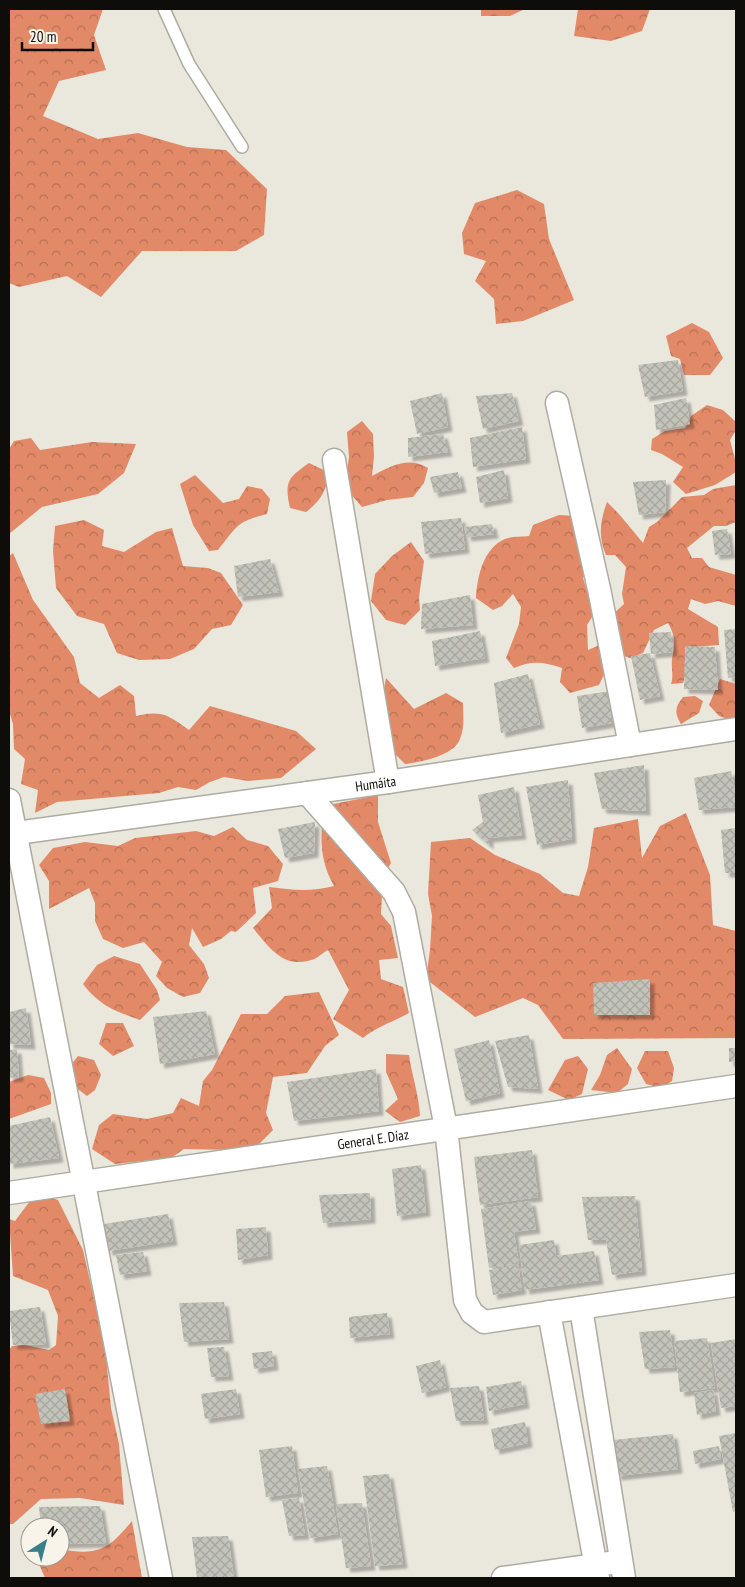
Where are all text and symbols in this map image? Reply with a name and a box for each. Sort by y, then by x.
scale bar [22,20,94,52]
text: 20 m [30,27,56,46]
street label: Humáita [354,772,397,795]
street label: General E. Díaz [336,1125,410,1154]
north arrow [20,1517,70,1567]
text: N [44,1522,61,1541]

